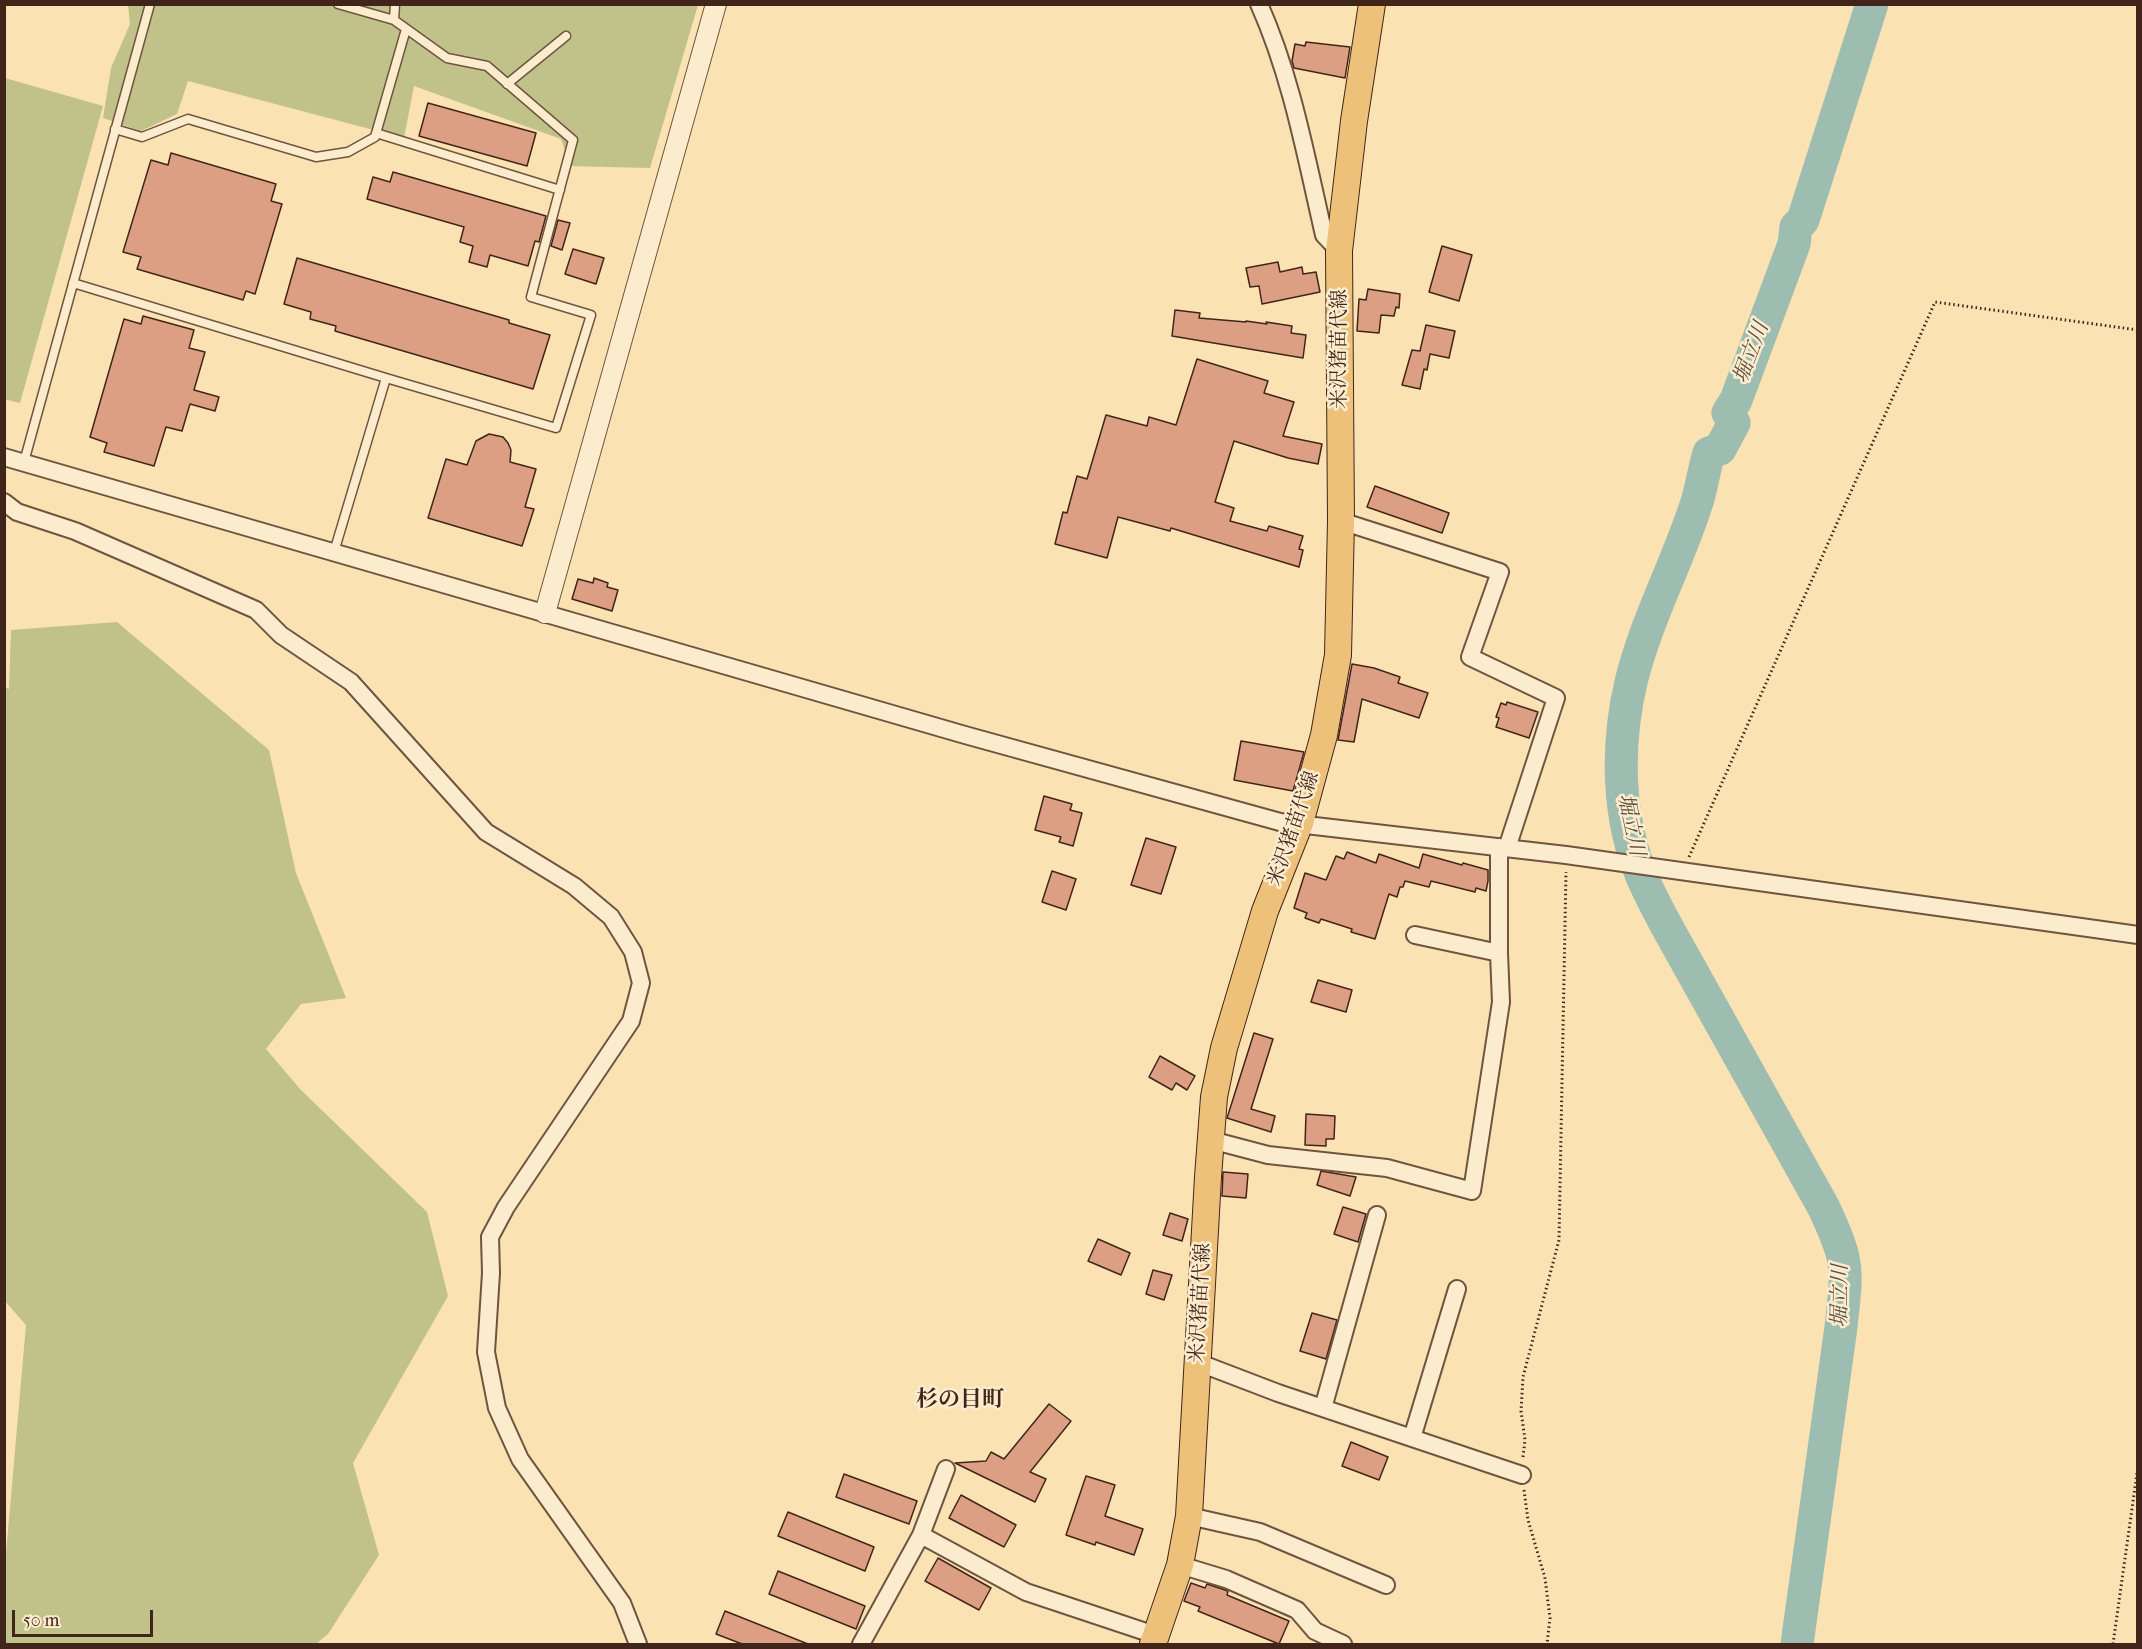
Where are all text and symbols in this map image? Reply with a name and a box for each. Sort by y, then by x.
street label: 米沢猪苗代線 [1328,289,1352,409]
water label: 堀立川 [1729,319,1775,387]
street label: 米沢猪苗代線 [1263,768,1325,890]
water label: 堀立川 [1611,792,1649,858]
street label: 米沢猪苗代線 [1186,1242,1216,1364]
water label: 堀立川 [1828,1264,1854,1328]
district label: 杉の目町 [916,1388,1004,1414]
scale bar [15,1598,156,1636]
text: 50 m [23,1610,59,1631]

